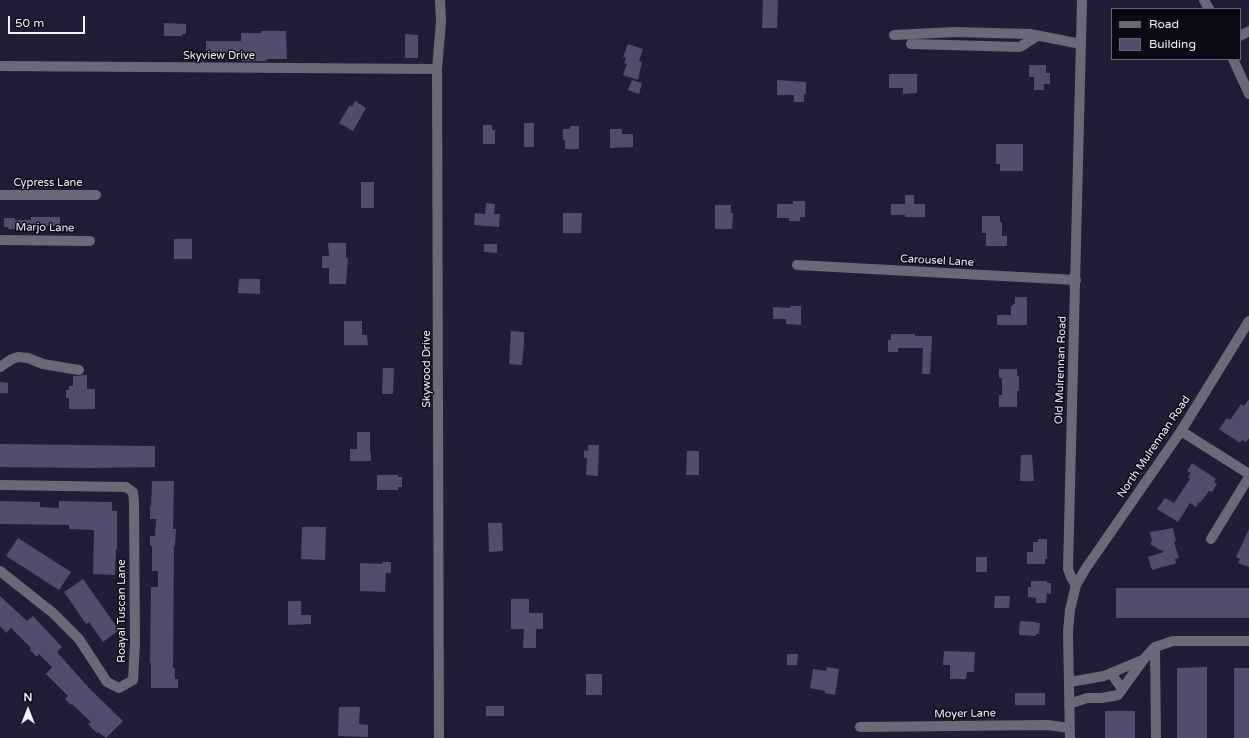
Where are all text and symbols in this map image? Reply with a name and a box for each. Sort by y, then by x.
scale bar [10,8,87,34]
legend [1111,8,1241,60]
text: 50 m [15,16,44,30]
text: Road [1149,17,1179,31]
text: Building [1149,37,1196,51]
street label: Skyview Drive [183,49,255,63]
street label: Cypress Lane [13,176,83,190]
street label: Marjo Lane [15,221,75,235]
street label: Carousel Lane [900,252,974,270]
street label: Old Mulrennan Road [1053,316,1069,424]
street label: Skywood Drive [420,330,434,408]
street label: North Mulrennan Road [1115,393,1193,501]
street label: Roayal Tuscan Lane [115,559,129,663]
north arrow [8,690,48,730]
text: N [24,691,32,704]
street label: Moyer Lane [934,707,996,721]

